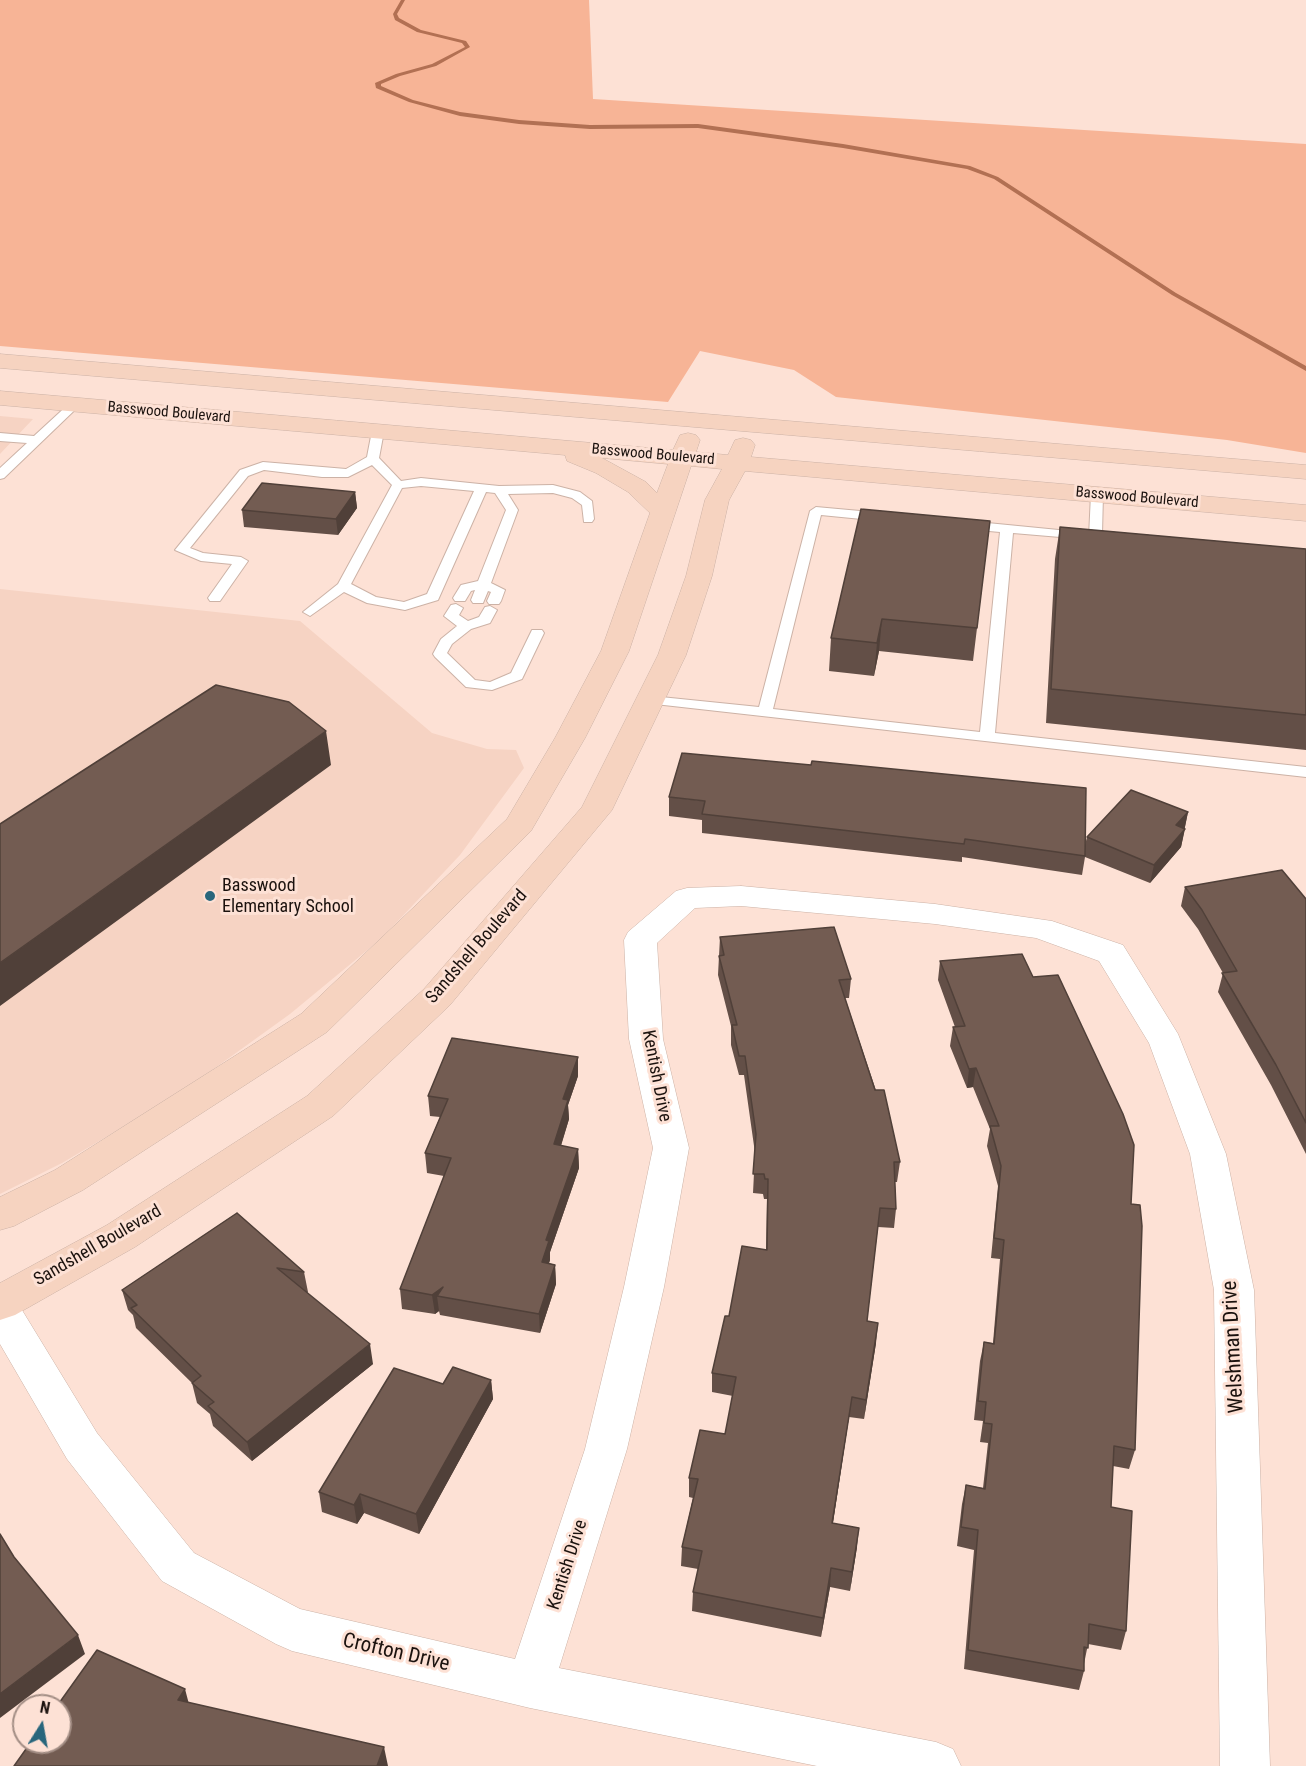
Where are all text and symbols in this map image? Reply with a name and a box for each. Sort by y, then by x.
street label: Basswood Boulevard [107,399,231,427]
street label: Basswood Boulevard [591,441,715,469]
street label: Basswood Boulevard [1075,484,1199,512]
place label: Basswood Elementary School [222,875,354,918]
street label: Sandshell Boulevard [422,886,532,1008]
marker: Basswood Elementary School [203,889,217,903]
street label: Kentish Drive [637,1028,675,1124]
street label: Sandshell Boulevard [30,1201,166,1291]
street label: Welshman Drive [1218,1280,1250,1414]
street label: Kentish Drive [543,1517,593,1613]
street label: Crofton Drive [340,1628,452,1678]
north arrow [12,1694,72,1754]
text: N [39,1698,52,1718]

